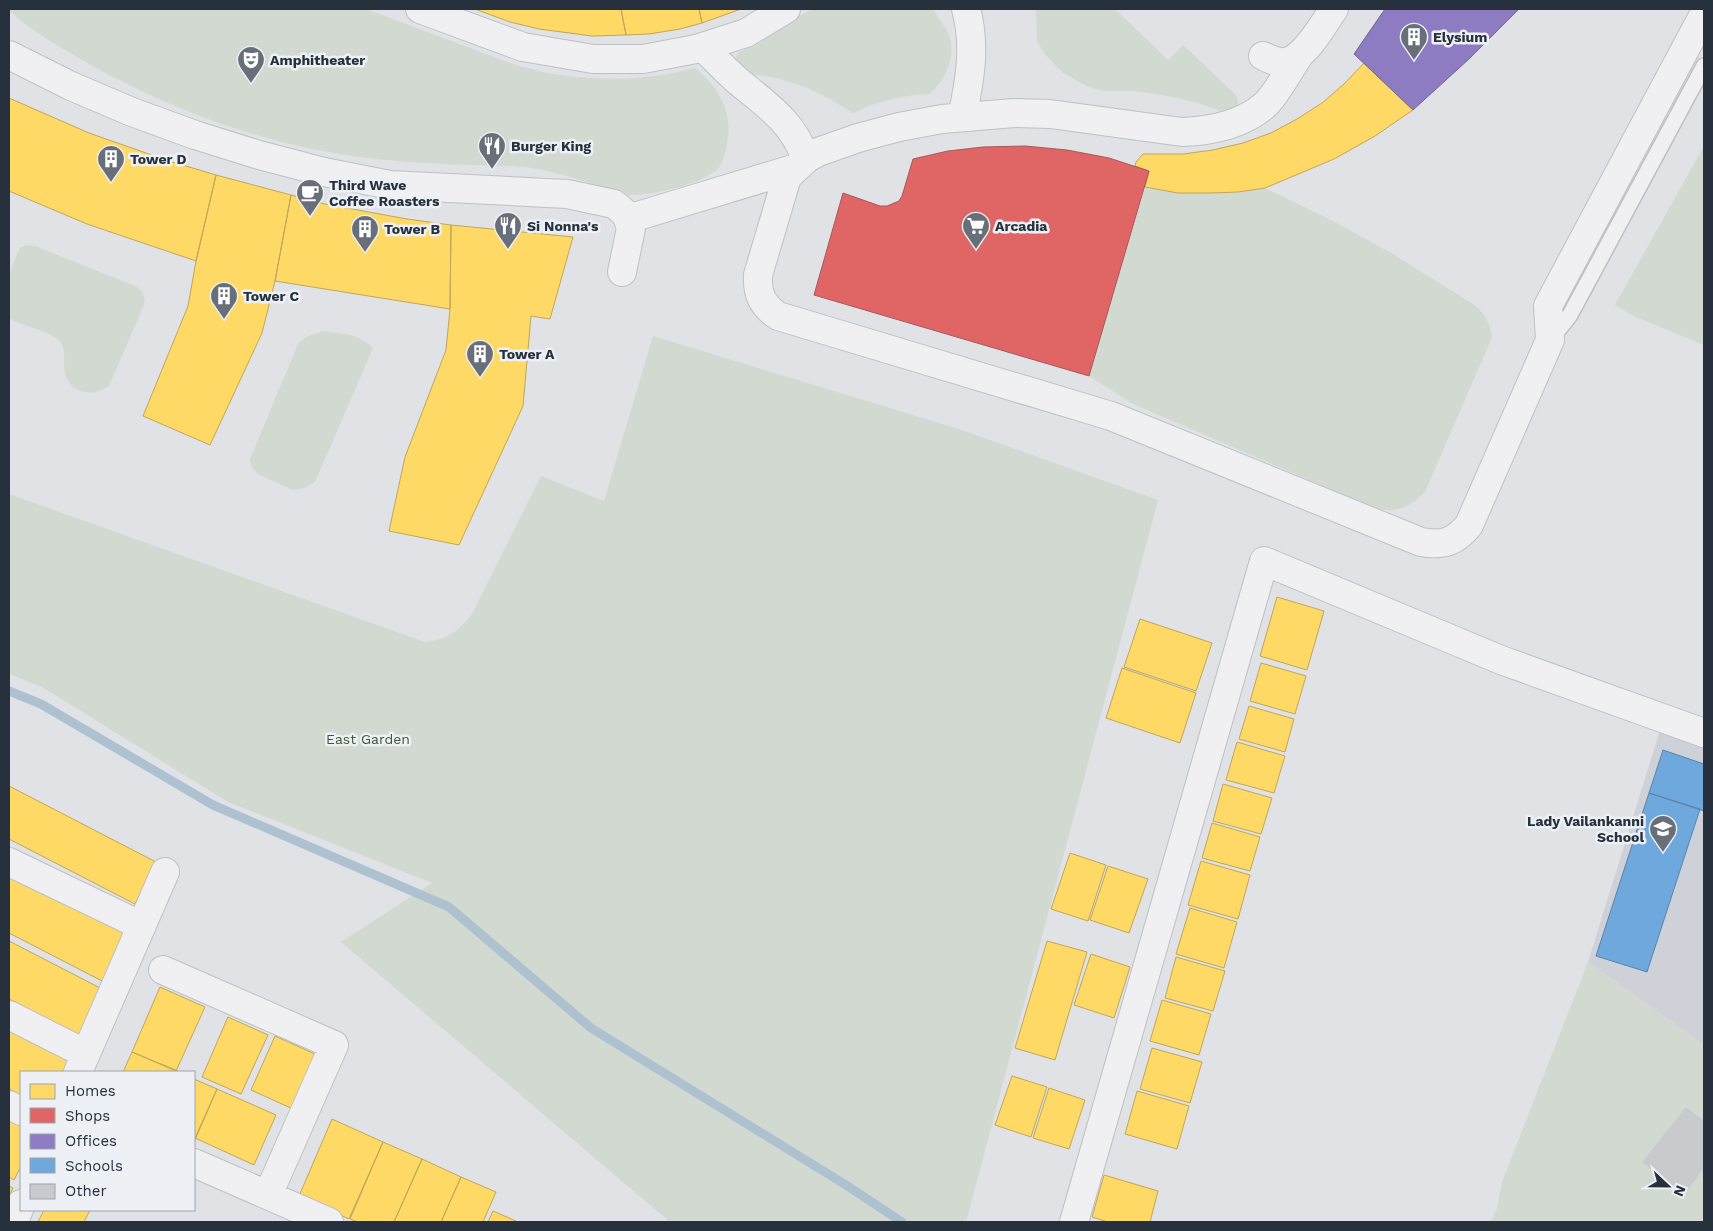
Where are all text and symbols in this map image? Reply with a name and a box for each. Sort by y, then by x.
building icon: Elysium [1399,22,1429,61]
place label: Elysium [1433,29,1487,45]
theatre icon: Amphitheater [236,45,266,84]
place label: Amphitheater [270,52,365,68]
restaurant icon: Burger King [477,131,507,170]
place label: Burger King [511,138,591,154]
building icon: Tower D [96,144,126,183]
place label: Tower D [130,151,186,167]
place label: Third Wave Coffee Roasters [329,177,440,209]
cafe icon: Third Wave Coffee Roasters [295,178,325,217]
restaurant icon: Si Nonna's [493,211,523,250]
supermarket icon: Arcadia [961,211,991,250]
building icon: Tower B [350,214,380,253]
place label: Si Nonna's [527,218,599,234]
place label: Arcadia [995,218,1048,234]
place label: Tower B [384,221,440,237]
building icon: Tower C [209,281,239,320]
place label: Tower C [243,288,299,304]
building icon: Tower A [465,339,495,378]
place label: Tower A [499,346,555,362]
park label: East Garden [326,731,410,747]
place label: Lady Vailankanni School [1527,813,1644,845]
school or university icon: Lady Vailankanni School [1648,814,1678,853]
legend [20,1071,195,1211]
text: Homes [65,1082,116,1100]
text: Shops [65,1107,110,1125]
text: Offices [65,1132,117,1150]
text: Schools [65,1157,123,1175]
north arrow [1643,1161,1693,1211]
text: Other [65,1182,107,1200]
text: N [1671,1183,1689,1199]

